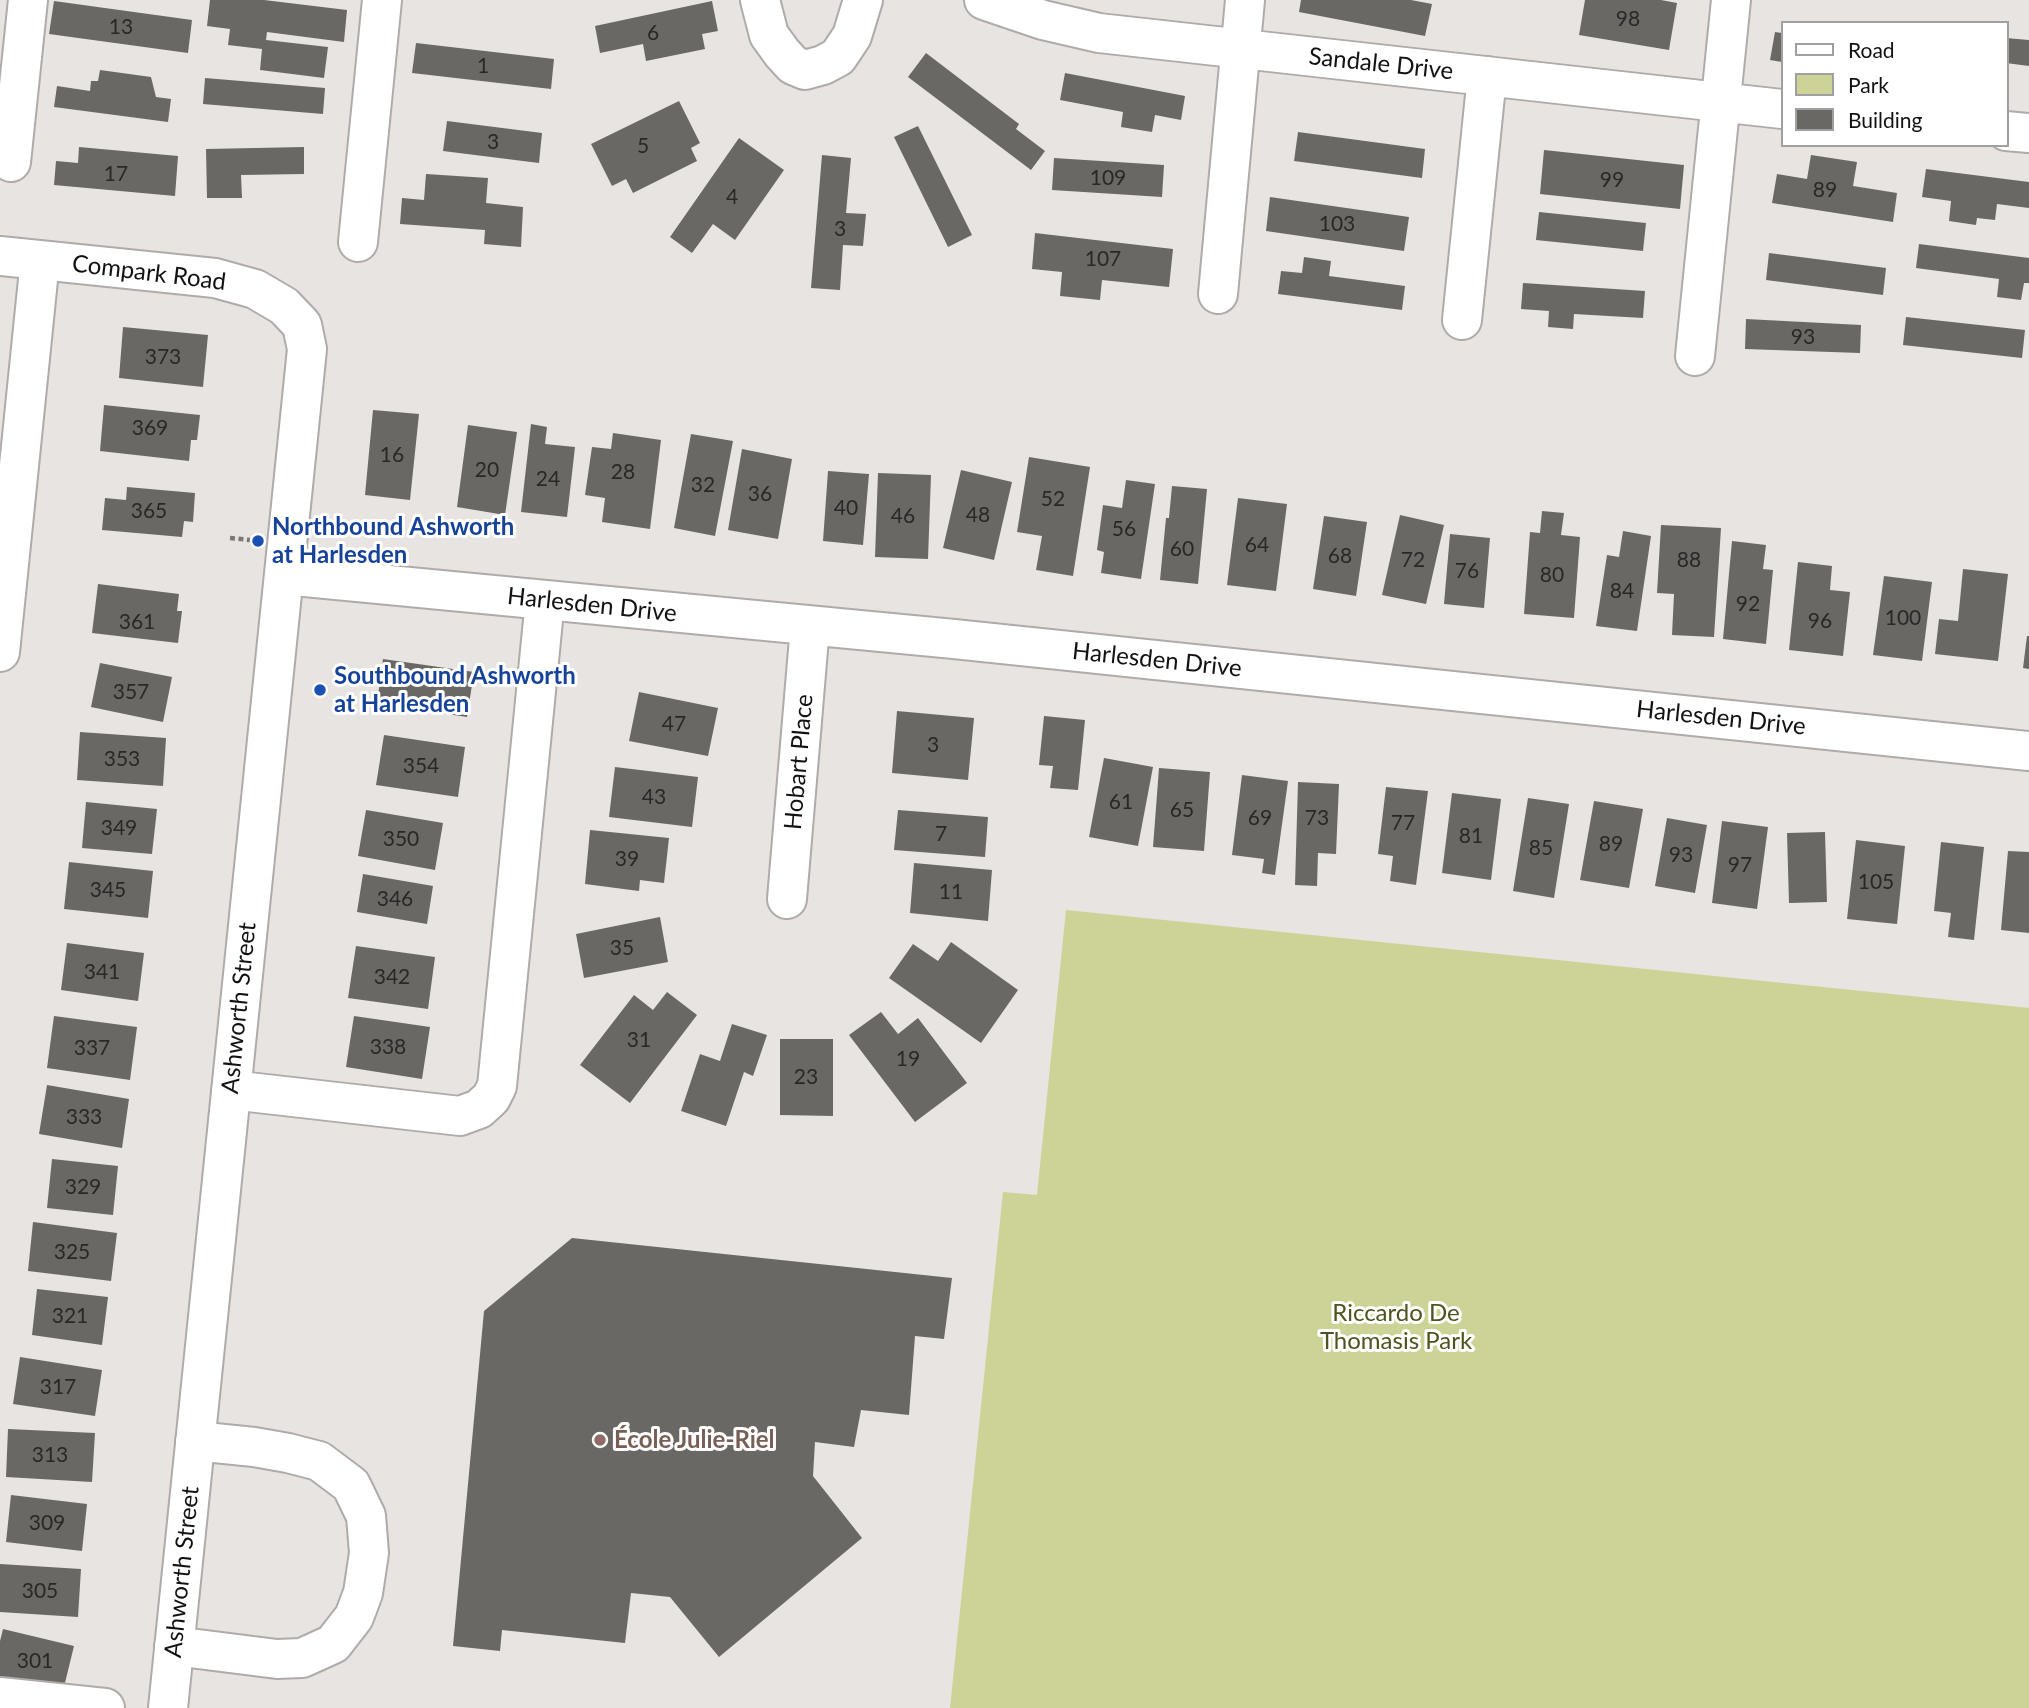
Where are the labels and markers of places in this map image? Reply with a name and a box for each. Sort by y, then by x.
place label: Northbound Ashworth at Harlesden [272,513,514,569]
marker: Northbound Ashworth at Harlesden [250,533,266,549]
place label: Southbound Ashworth at Harlesden [334,662,576,718]
marker: Southbound Ashworth at Harlesden [312,682,328,698]
place label: École Julie-Riel [614,1426,775,1454]
marker: École Julie-Riel [592,1432,608,1448]

